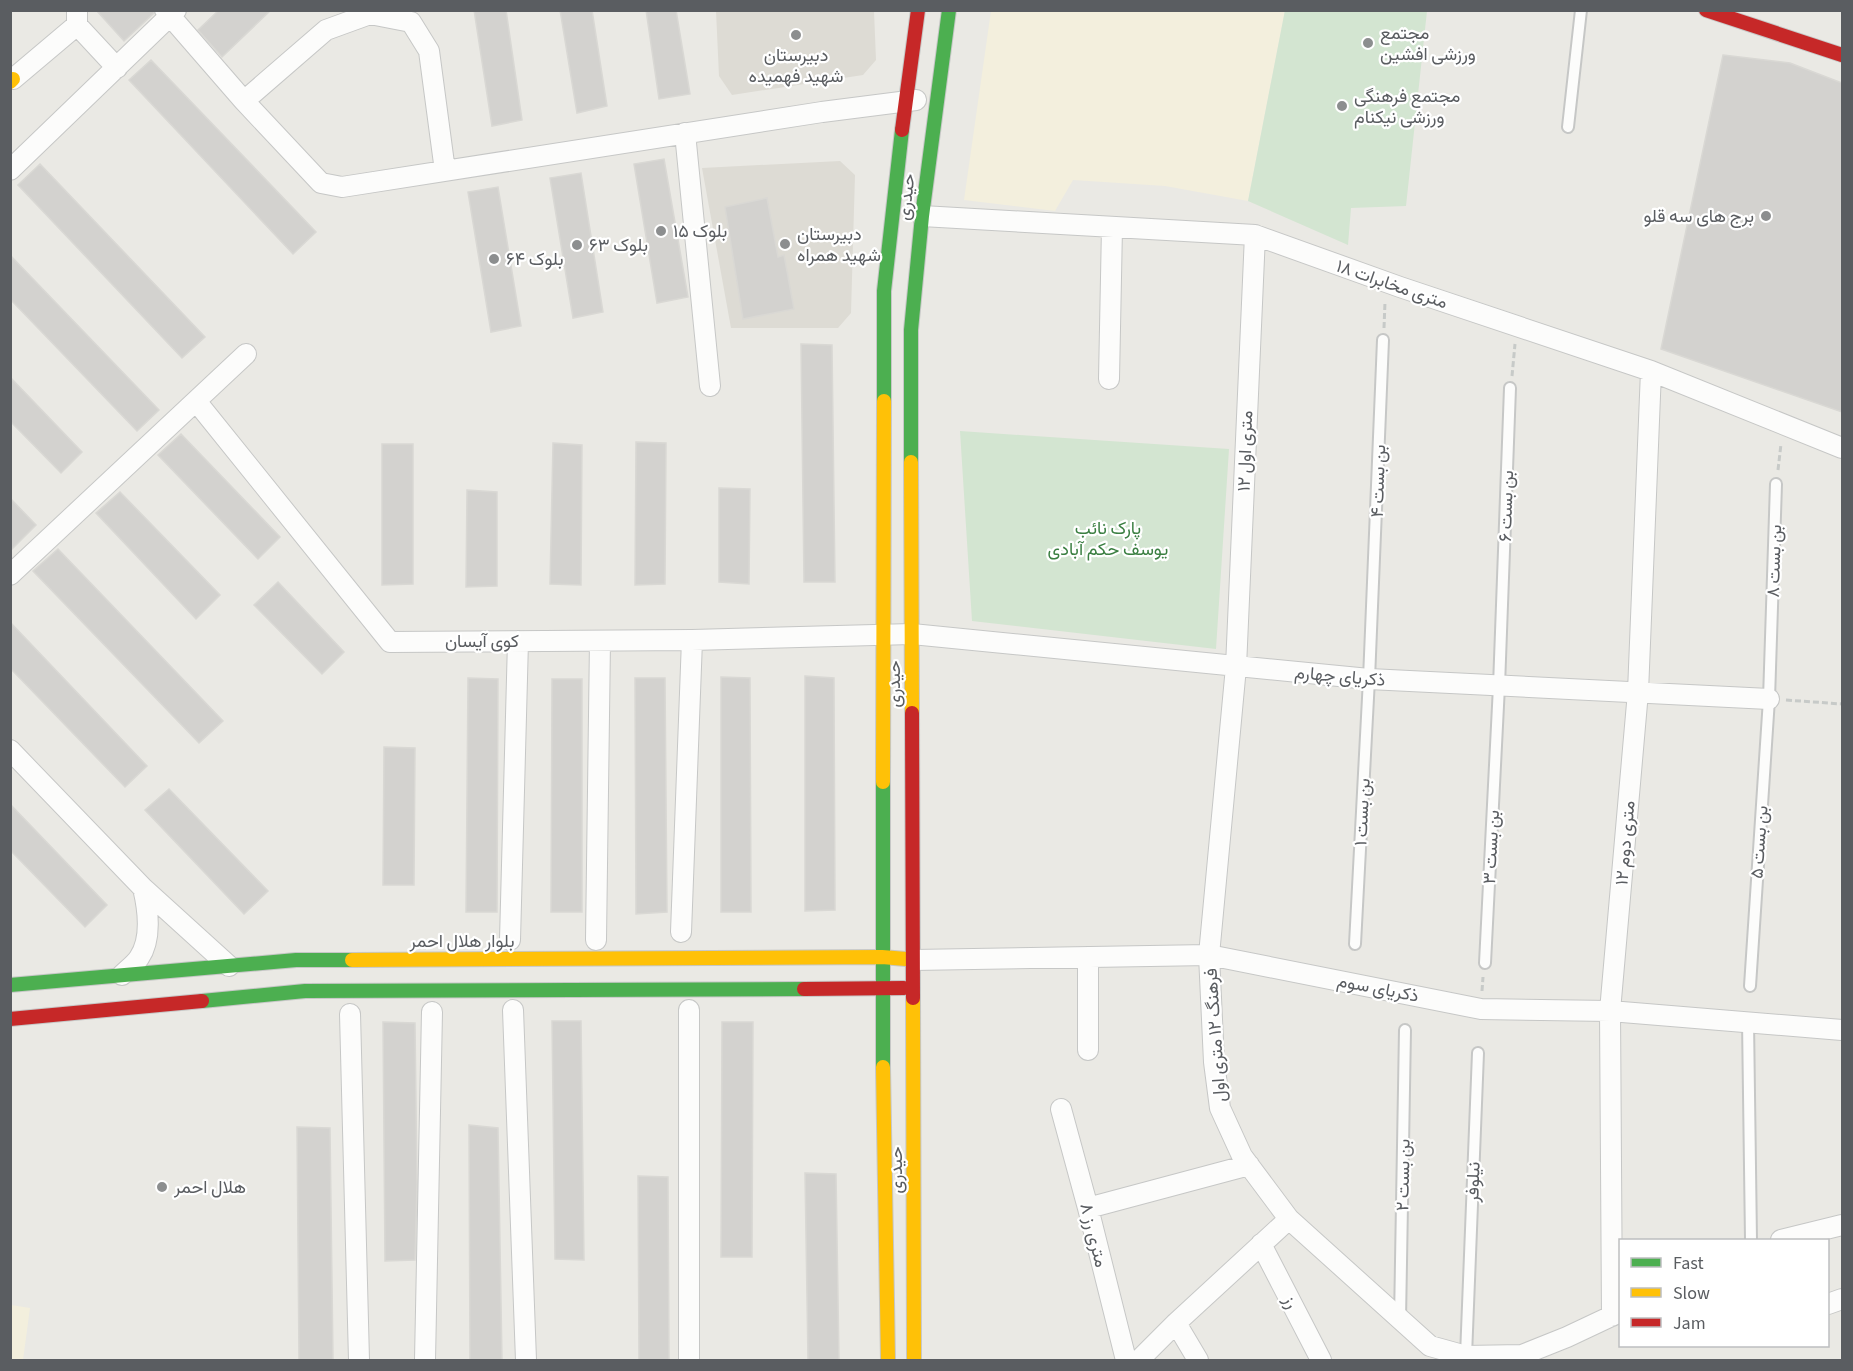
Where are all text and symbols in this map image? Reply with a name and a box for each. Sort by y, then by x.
place label: مجتمع ورزشی افشین [1380,21,1476,67]
marker: دبیرستان شهید فهمیده [789,28,803,42]
marker: مجتمع ورزشی افشین [1361,36,1375,50]
place label: دبیرستان شهید فهمیده [749,43,843,89]
place label: مجتمع فرهنگی ورزشی نیکنام [1354,84,1460,130]
marker: مجتمع فرهنگی ورزشی نیکنام [1335,99,1349,113]
street label: حیدری [891,172,922,222]
place label: برج های سه قلو [1643,204,1754,229]
marker: برج های سه قلو [1759,209,1773,223]
place label: بلوک ۱۵ [673,219,727,244]
place label: دبیرستان شهید همراه [797,222,881,268]
marker: بلوک ۱۵ [654,224,668,238]
place label: بلوک ۶۳ [589,233,648,258]
marker: دبیرستان شهید همراه [778,237,792,251]
marker: بلوک ۶۳ [570,238,584,252]
place label: بلوک ۶۴ [506,247,563,272]
marker: بلوک ۶۴ [487,252,501,266]
street label: ۱۸ متری مخابرات [1333,254,1451,315]
street label: ۱۲ متری اول [1232,410,1259,492]
street label: بن بست ۴ [1365,444,1392,518]
street label: بن بست ۶ [1493,470,1520,542]
park label: پارک نائب یوسف حکم آبادی [1048,516,1168,562]
street label: بن بست ۸ [1761,524,1788,598]
street label: کوی آیسان [445,629,519,654]
street label: حیدری [882,660,907,708]
street label: ذکریای چهارم [1293,660,1386,693]
street label: بن بست ۱ [1348,777,1377,847]
street label: ۱۲ متری دوم [1609,800,1642,886]
street label: بن بست ۵ [1744,805,1775,879]
street label: بن بست ۳ [1477,809,1506,885]
street label: بلوار هلال احمر [409,929,514,954]
street label: فرهنگ ۱۲ متری اول [1198,967,1233,1103]
street label: ذکریای سوم [1335,968,1421,1009]
street label: بن بست ۲ [1390,1139,1417,1211]
street label: حیدری [884,1146,909,1194]
street label: نیلوفر [1460,1161,1487,1204]
place label: هلال احمر [173,1175,246,1200]
marker: هلال احمر [155,1180,169,1194]
street label: ۸ متری رز [1073,1200,1114,1270]
legend [1619,1239,1829,1347]
text: Fast [1673,1251,1704,1276]
text: Slow [1673,1281,1710,1306]
street label: رز [1276,1290,1304,1313]
text: Jam [1673,1311,1706,1336]

